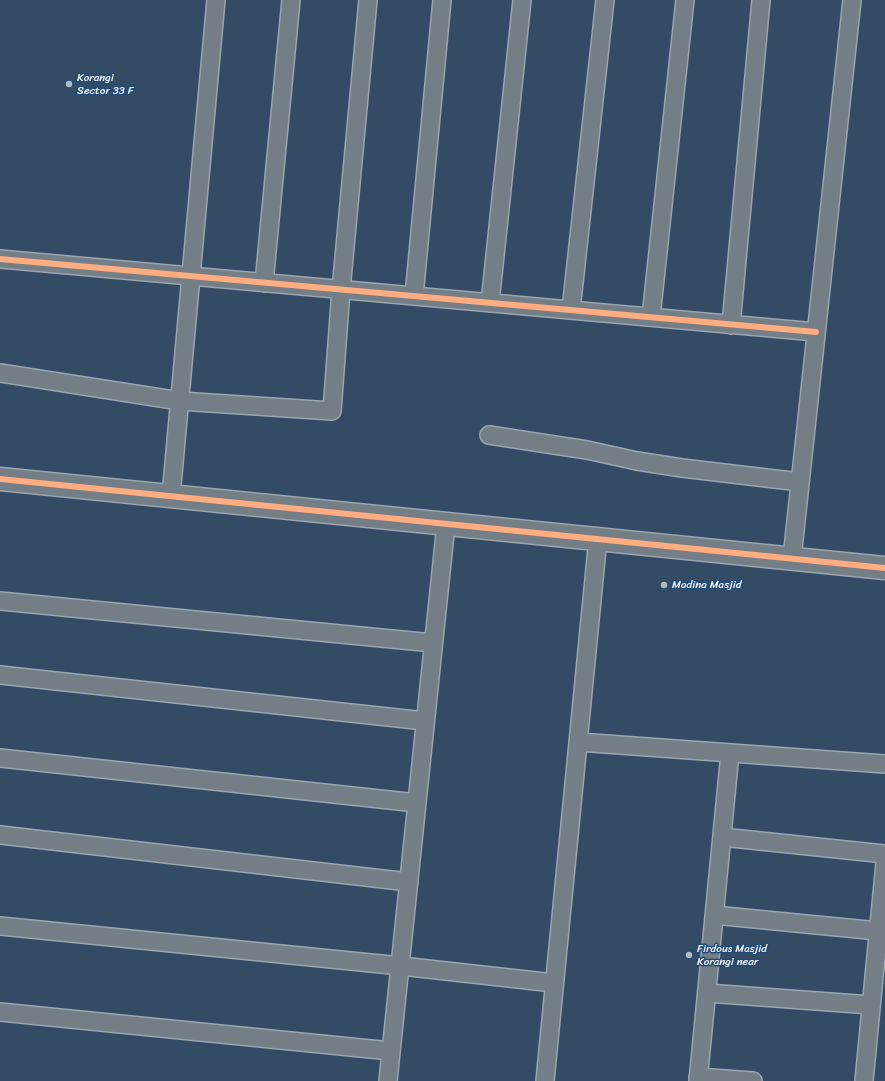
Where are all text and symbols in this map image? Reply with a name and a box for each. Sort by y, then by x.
place label: Korangi Sector 33 F [77,71,134,97]
marker: Korangi Sector 33 F [64,79,74,89]
place label: Madina Masjid [672,578,742,592]
marker: Madina Masjid [659,580,669,590]
place label: Firdous Masjid Korangi near [697,942,767,968]
marker: Firdous Masjid Korangi near [684,950,694,960]

